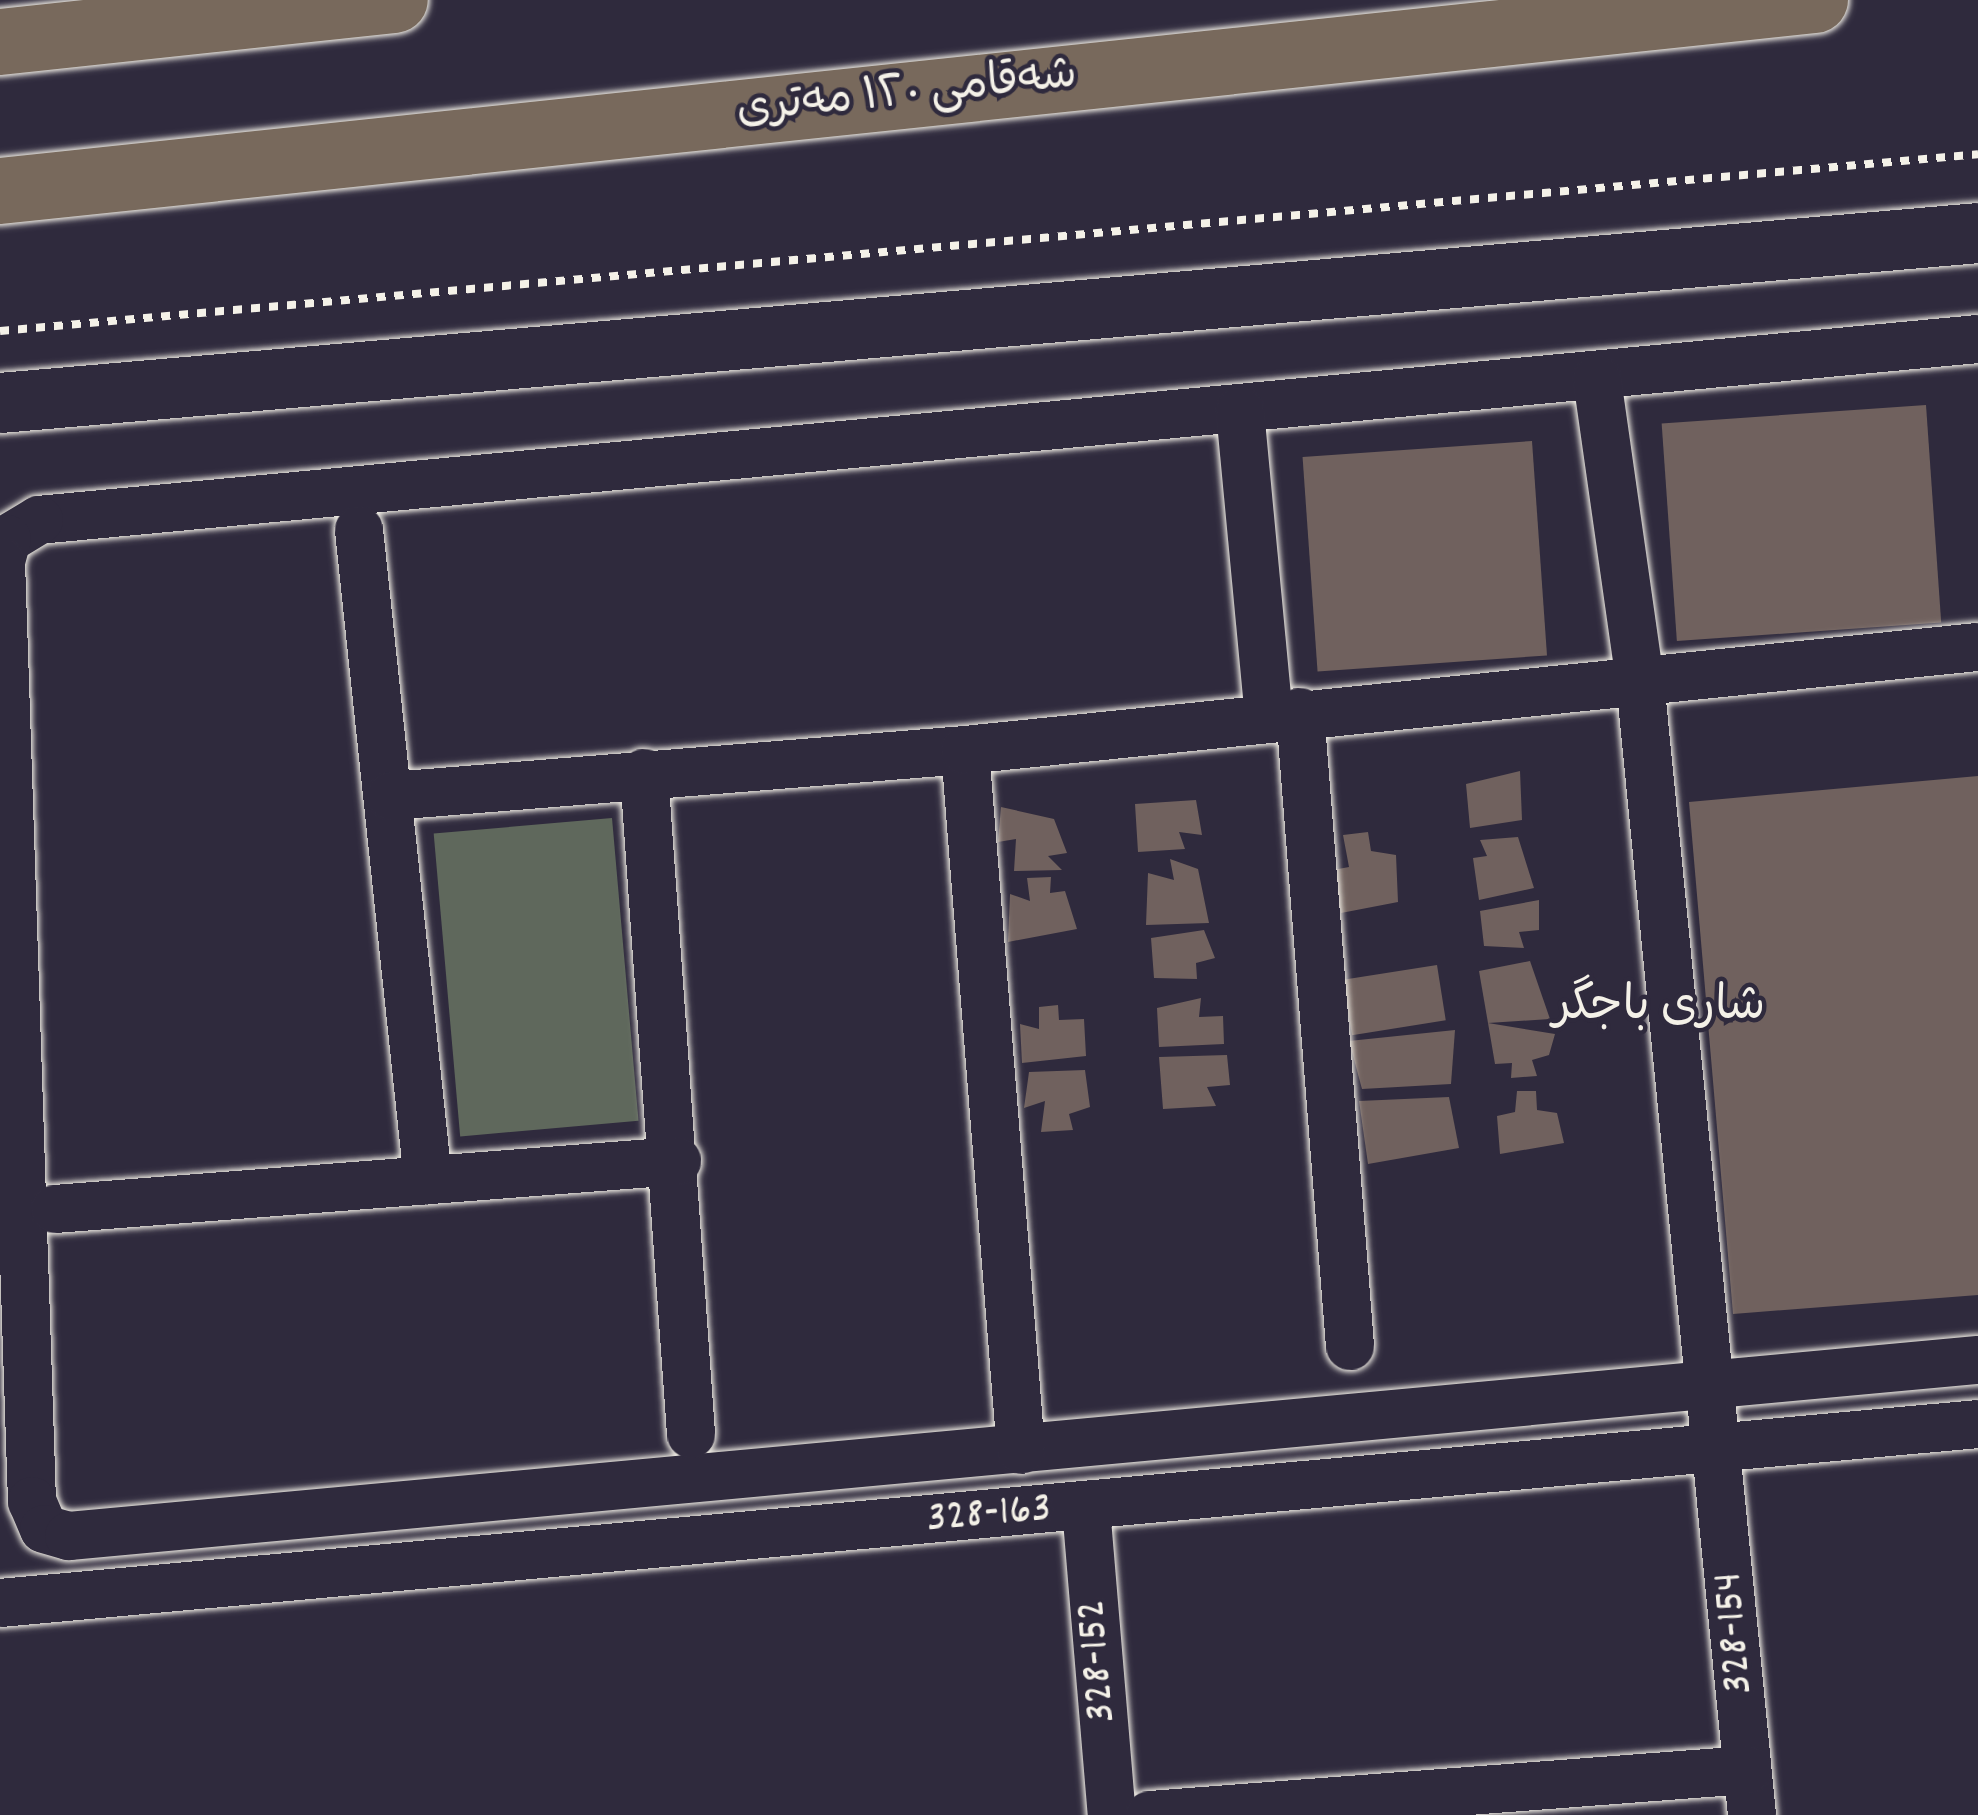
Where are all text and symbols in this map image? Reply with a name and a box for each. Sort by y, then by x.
street label: شەقامی ١٢٠ مەتری [734,50,1080,140]
district label: شاری باجگر [1553,980,1765,1038]
street label: 328-163 [924,1484,1054,1548]
street label: 328-154 [1704,1570,1768,1696]
street label: 328-152 [1067,1597,1131,1725]

